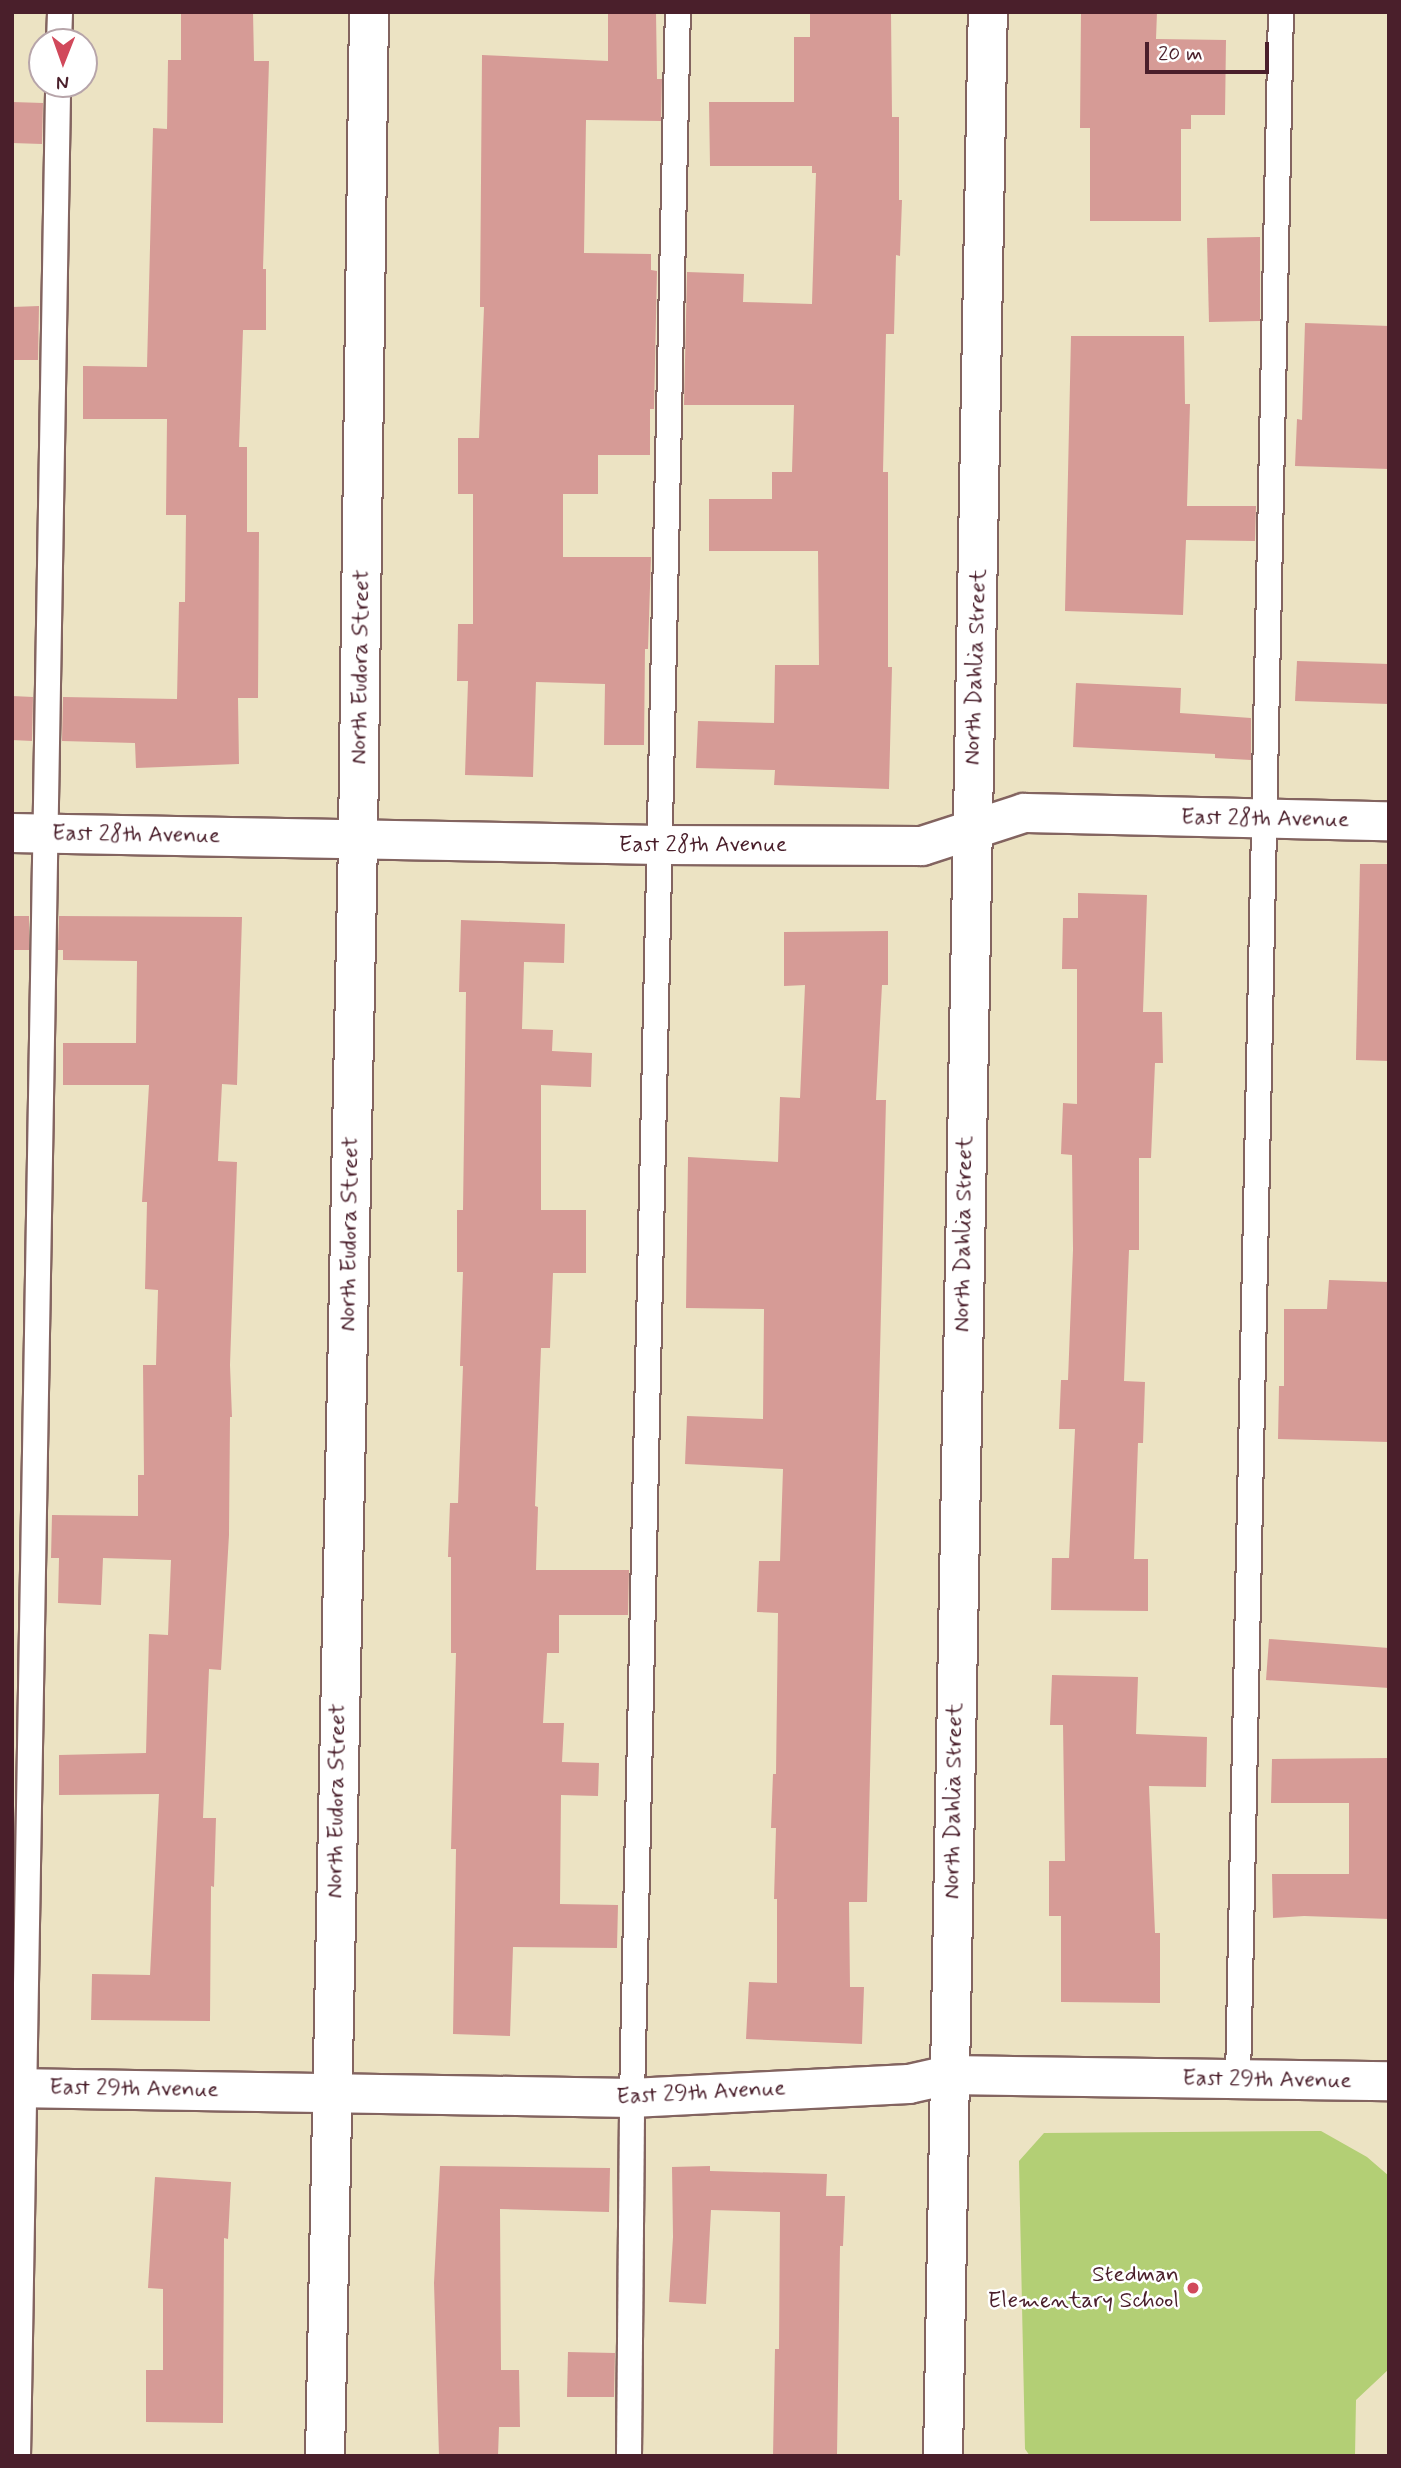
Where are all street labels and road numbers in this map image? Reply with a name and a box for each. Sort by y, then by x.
street label: North Dahlia Street [959,568,993,766]
street label: North Eudora Street [346,570,376,764]
street label: East 28th Avenue [1181,804,1349,834]
street label: East 28th Avenue [52,820,220,850]
street label: East 28th Avenue [619,831,787,859]
street label: North Dahlia Street [948,1135,980,1333]
street label: North Eudora Street [335,1137,365,1331]
street label: North Dahlia Street [938,1702,970,1900]
street label: North Eudora Street [322,1704,352,1898]
street label: East 29th Avenue [1182,2065,1352,2095]
street label: East 29th Avenue [49,2074,219,2104]
street label: East 29th Avenue [616,2075,786,2111]

